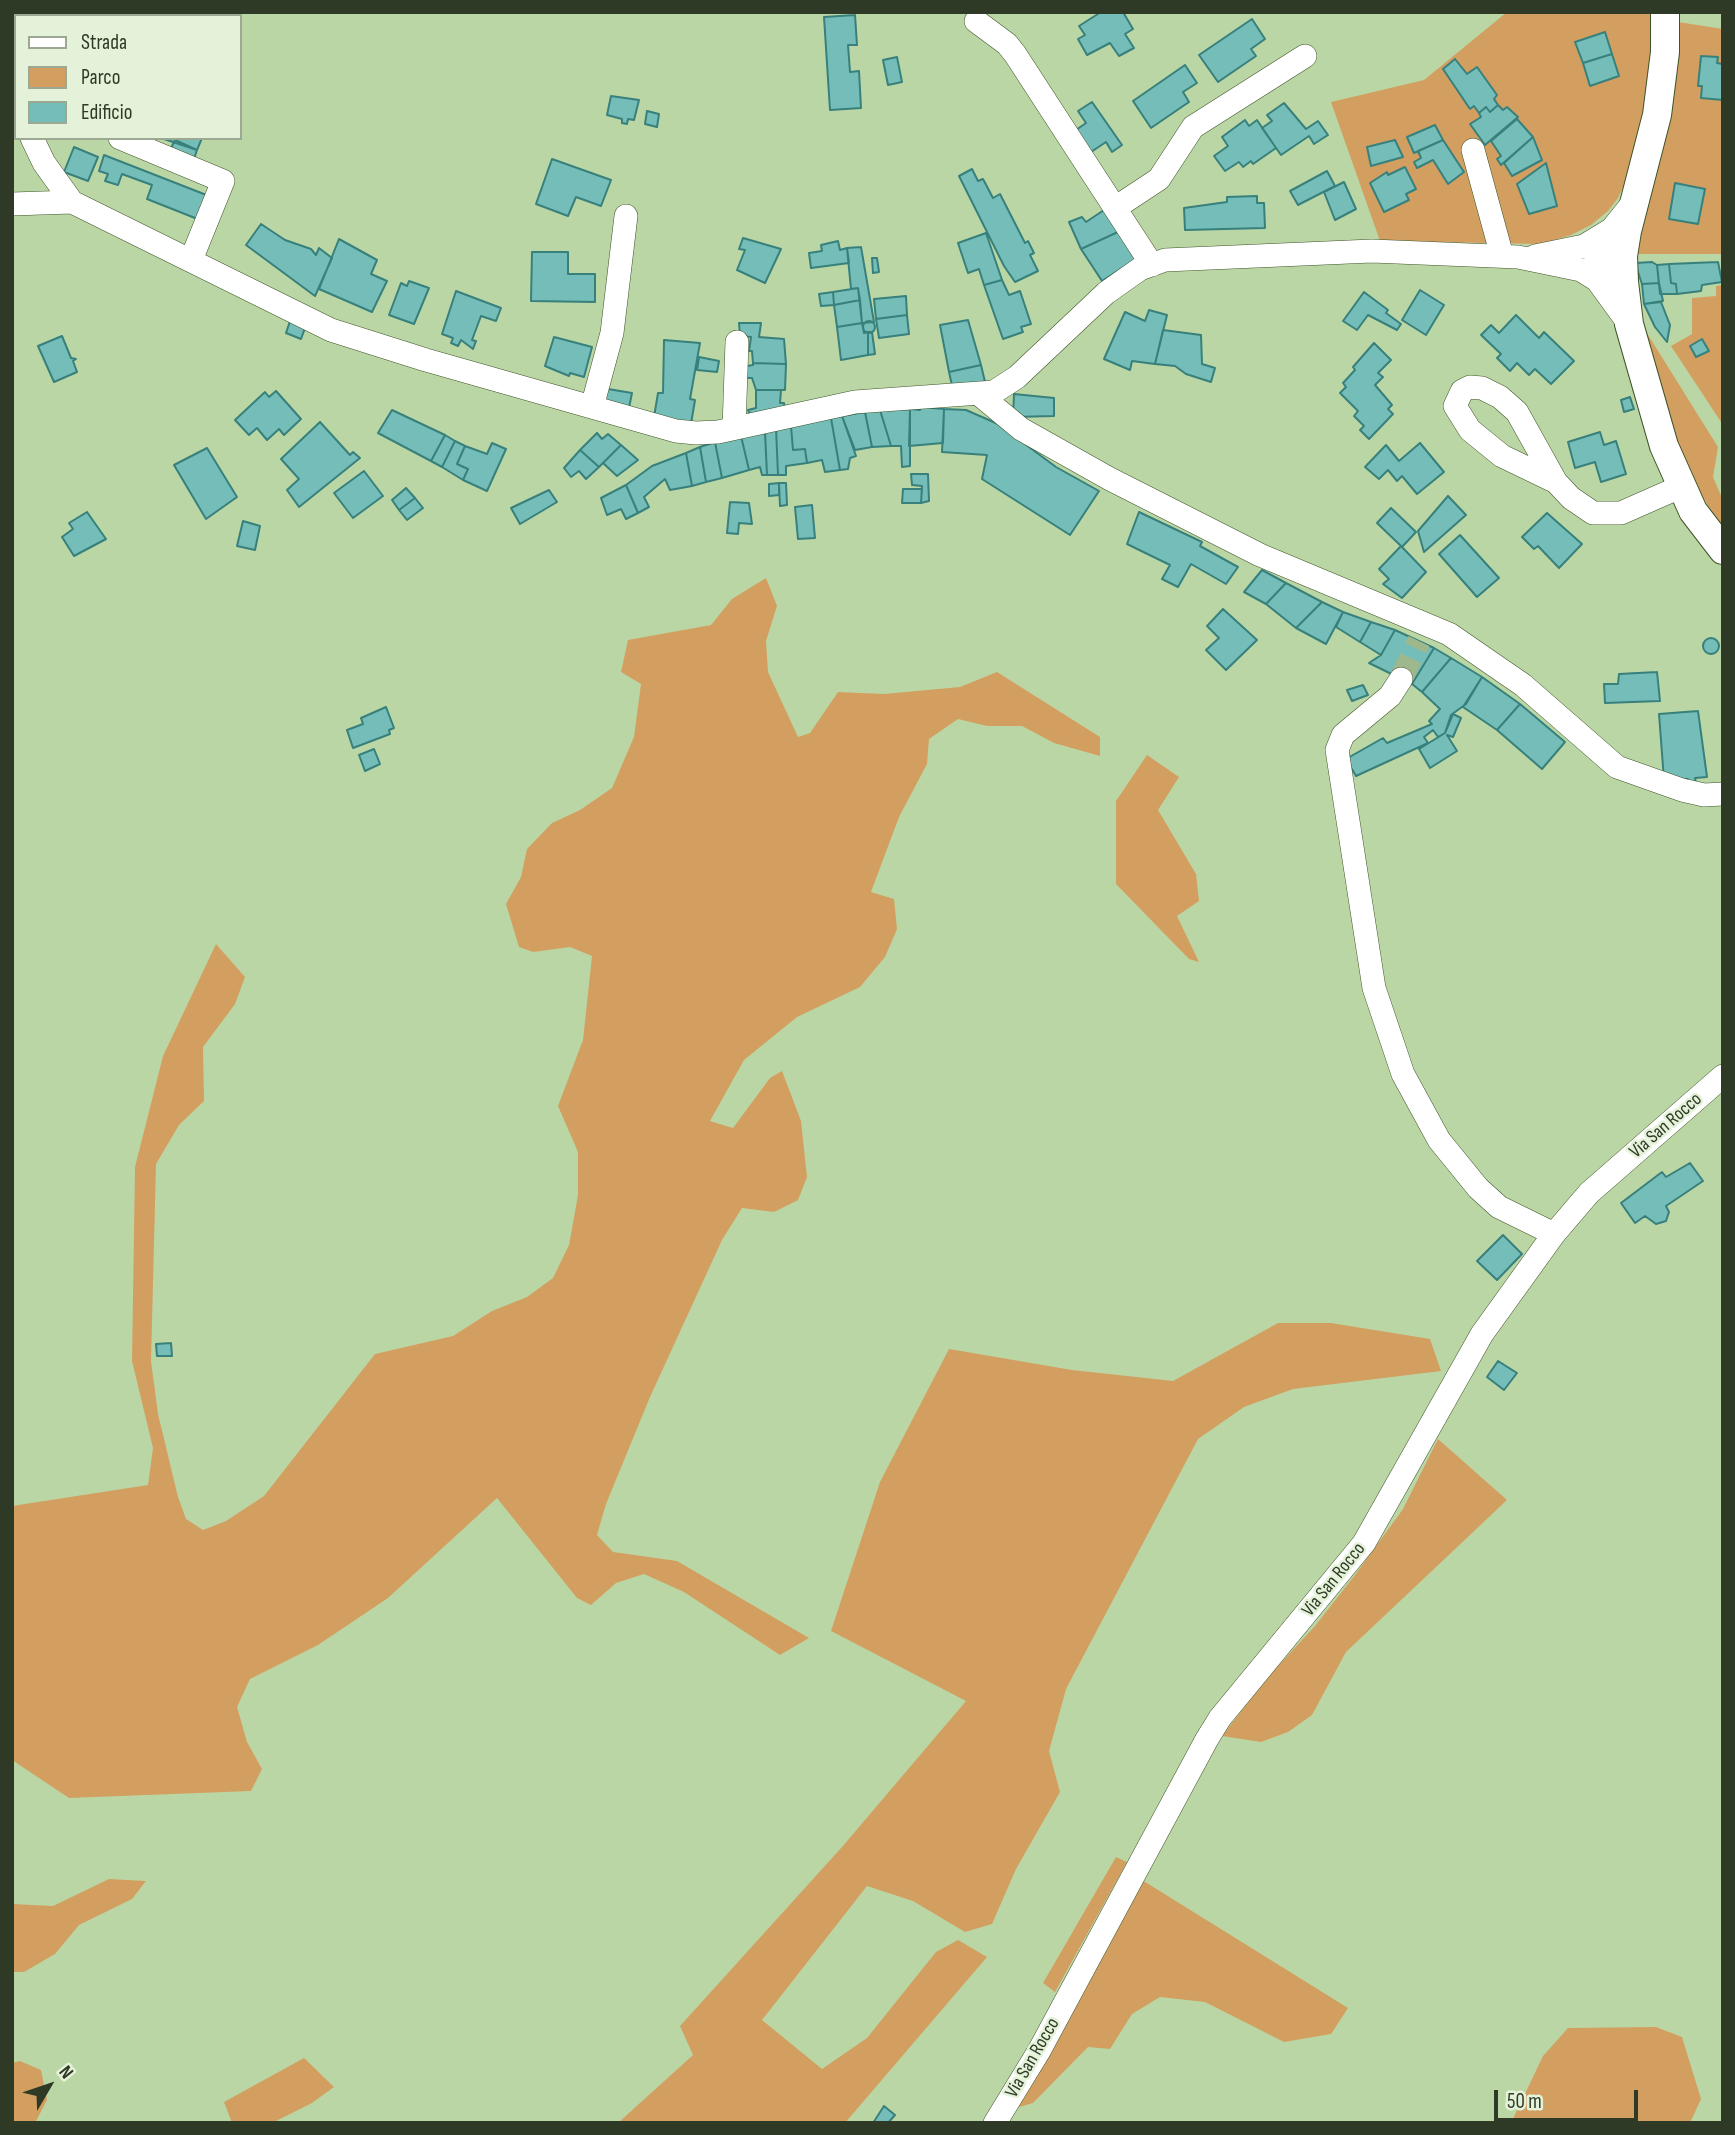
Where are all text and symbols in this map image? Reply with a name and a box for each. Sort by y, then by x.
legend [14,14,242,140]
text: Strada [81,30,127,55]
text: Parco [81,65,120,90]
text: Edificio [81,100,132,125]
street label: Via San Rocco [1625,1088,1707,1164]
street label: Via San Rocco [1297,1538,1371,1622]
street label: Via San Rocco [1001,2014,1065,2102]
north arrow [14,2051,84,2121]
text: N [54,2061,78,2084]
scale bar [1497,2076,1640,2120]
text: 50 m [1507,2089,1542,2114]

